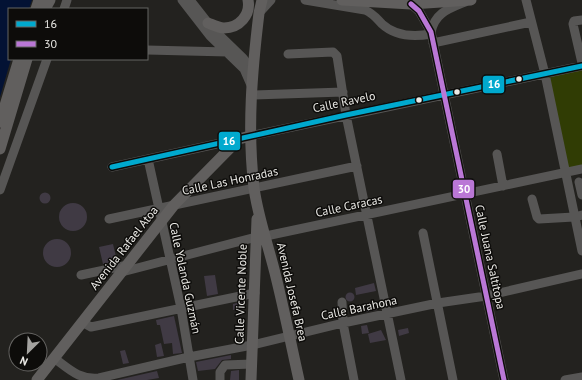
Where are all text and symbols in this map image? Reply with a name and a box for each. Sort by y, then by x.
legend [8,8,148,60]
text: 16 [44,16,57,31]
text: 30 [44,36,58,51]
unlabelled marker [514,74,524,84]
line badge: 16 [482,75,505,94]
text: 16 [488,77,500,91]
unlabelled marker [452,87,462,97]
street label: Calle Ravelo [311,88,377,115]
unlabelled marker [414,95,424,105]
line badge: 16 [218,131,241,151]
text: 16 [223,134,235,148]
street label: Calle Las Honradas [181,163,279,198]
line badge: 30 [452,179,475,199]
text: 30 [458,182,470,196]
street label: Calle Caracas [314,191,384,220]
street label: Avenida Rafael Atoa [86,203,161,293]
street label: Calle Juana Saltitopa [472,203,509,311]
street label: Calle Yolanda Guzmán [166,221,205,335]
street label: Avenida Josefa Brea [274,241,311,343]
street label: Calle Vicente Noble [231,244,250,344]
street label: Calle Barahona [319,292,398,323]
north arrow [8,332,48,372]
text: N [18,353,30,369]

